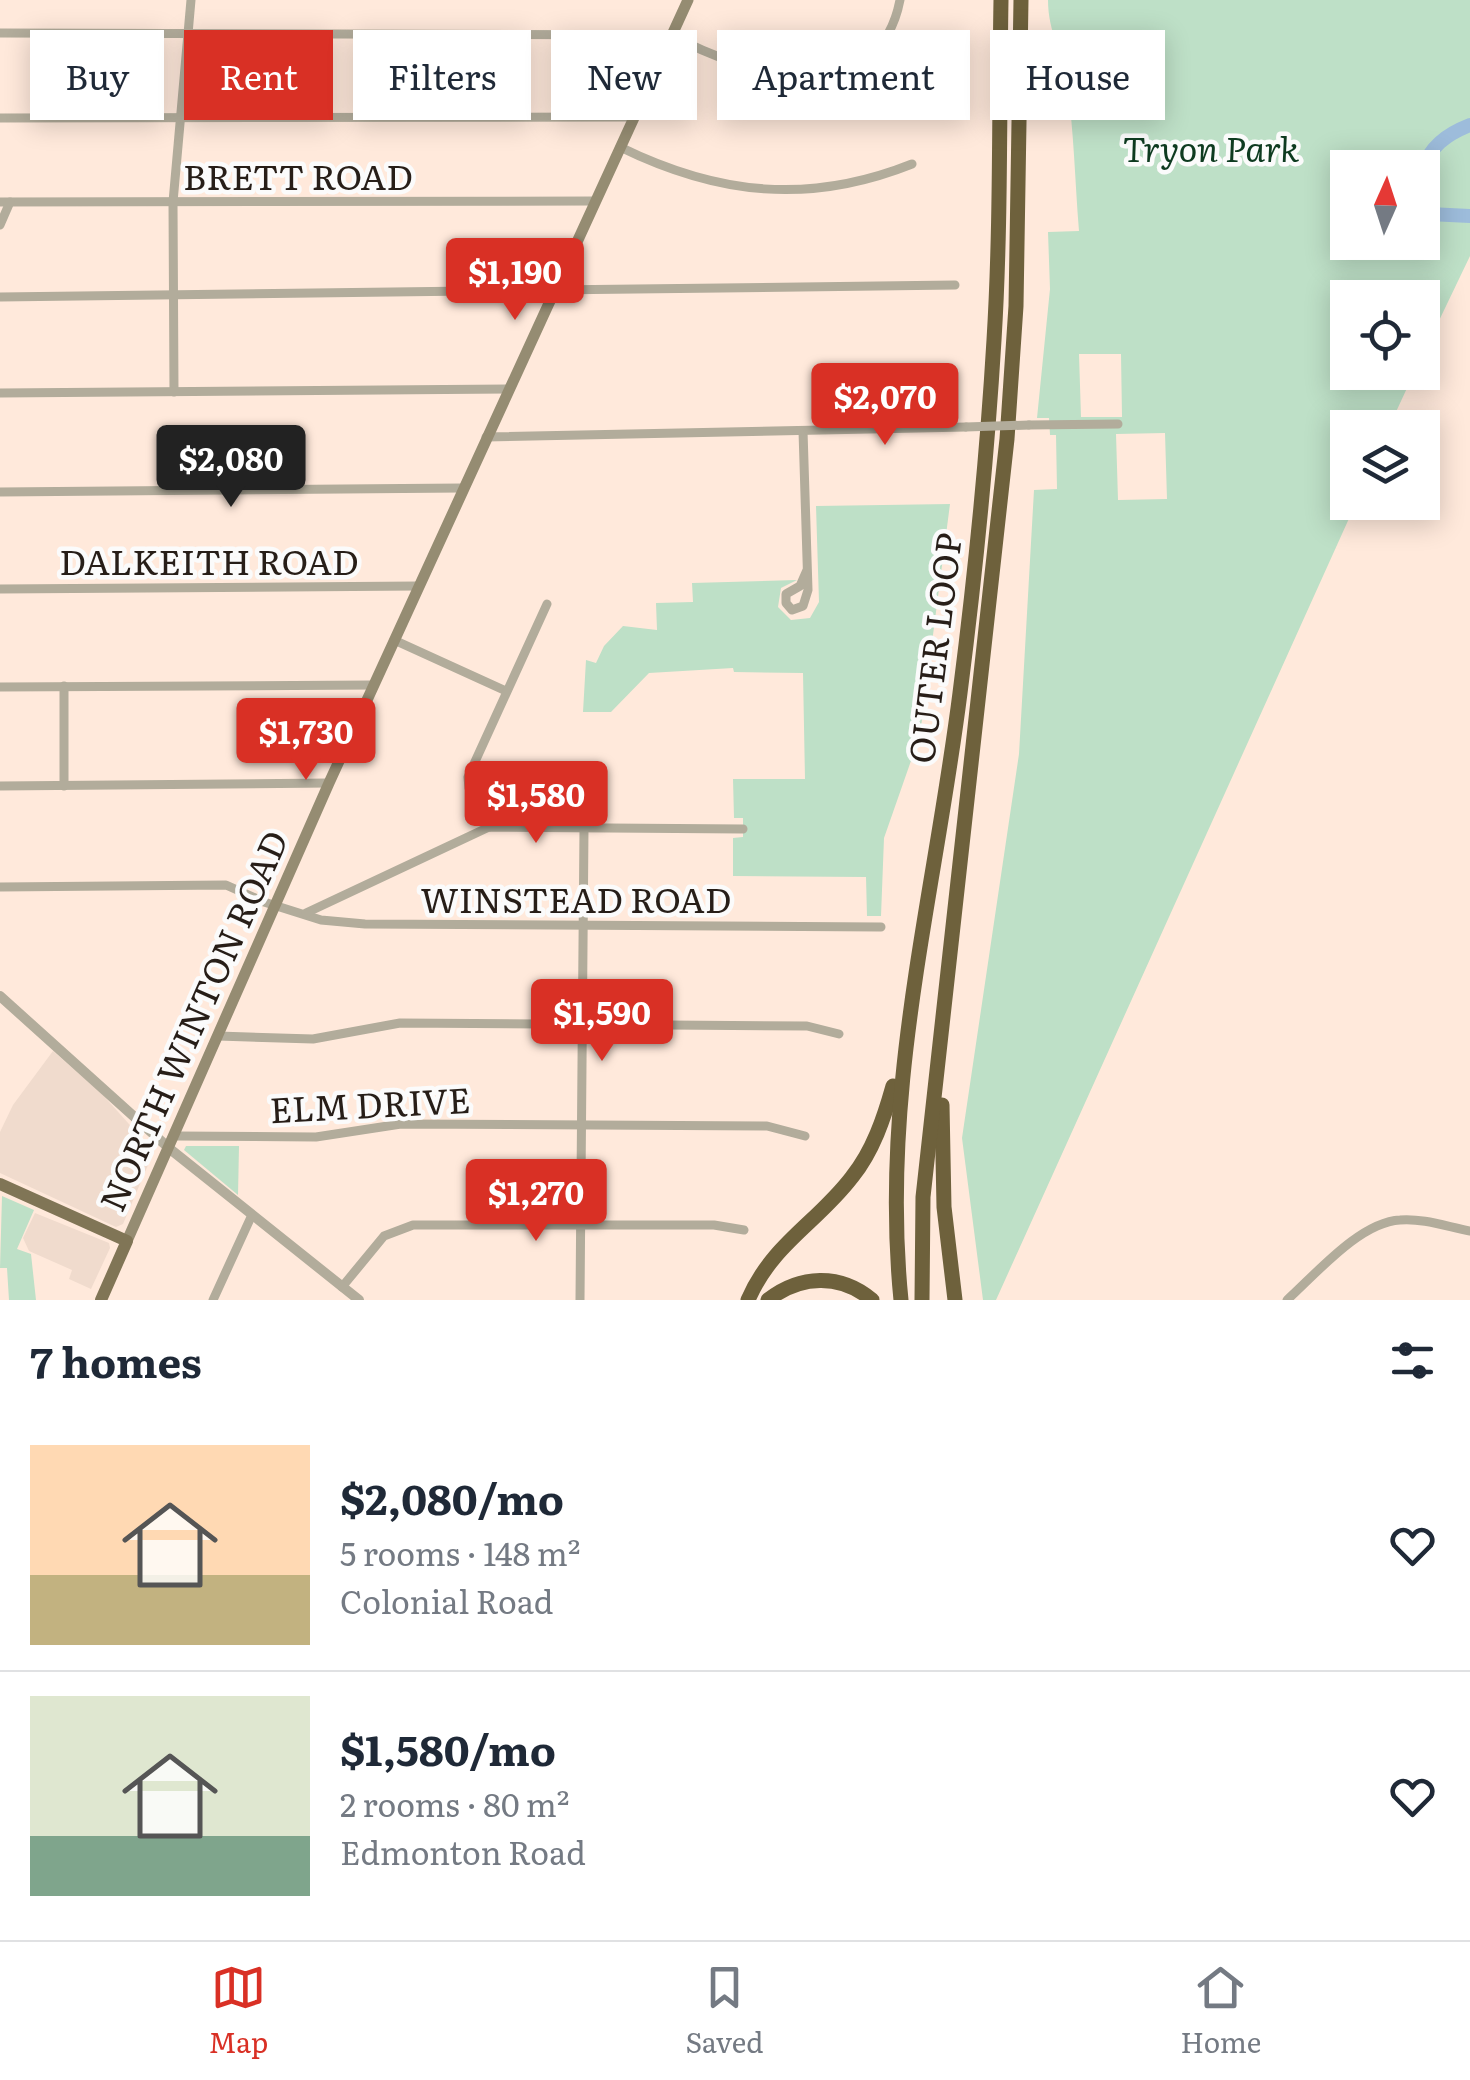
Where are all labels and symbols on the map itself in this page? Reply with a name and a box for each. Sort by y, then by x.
park label: Tryon Park [1123,121,1299,173]
street label: BRETT ROAD [183,149,413,201]
north arrow [1330,150,1440,260]
pin: $1,190 [434,238,596,323]
pin: $2,070 [804,363,966,448]
pin: $2,080 [150,425,312,510]
street label: OUTER LOOP [893,530,973,766]
street label: DALKEITH ROAD [59,534,359,586]
pin: $1,730 [225,698,387,783]
pin: $1,580 [455,761,617,846]
street label: NORTH WINTON ROAD [84,821,300,1219]
street label: WINSTEAD ROAD [420,872,732,924]
pin: $1,590 [521,979,683,1064]
street label: ELM DRIVE [268,1072,472,1134]
pin: $1,270 [455,1159,617,1244]

